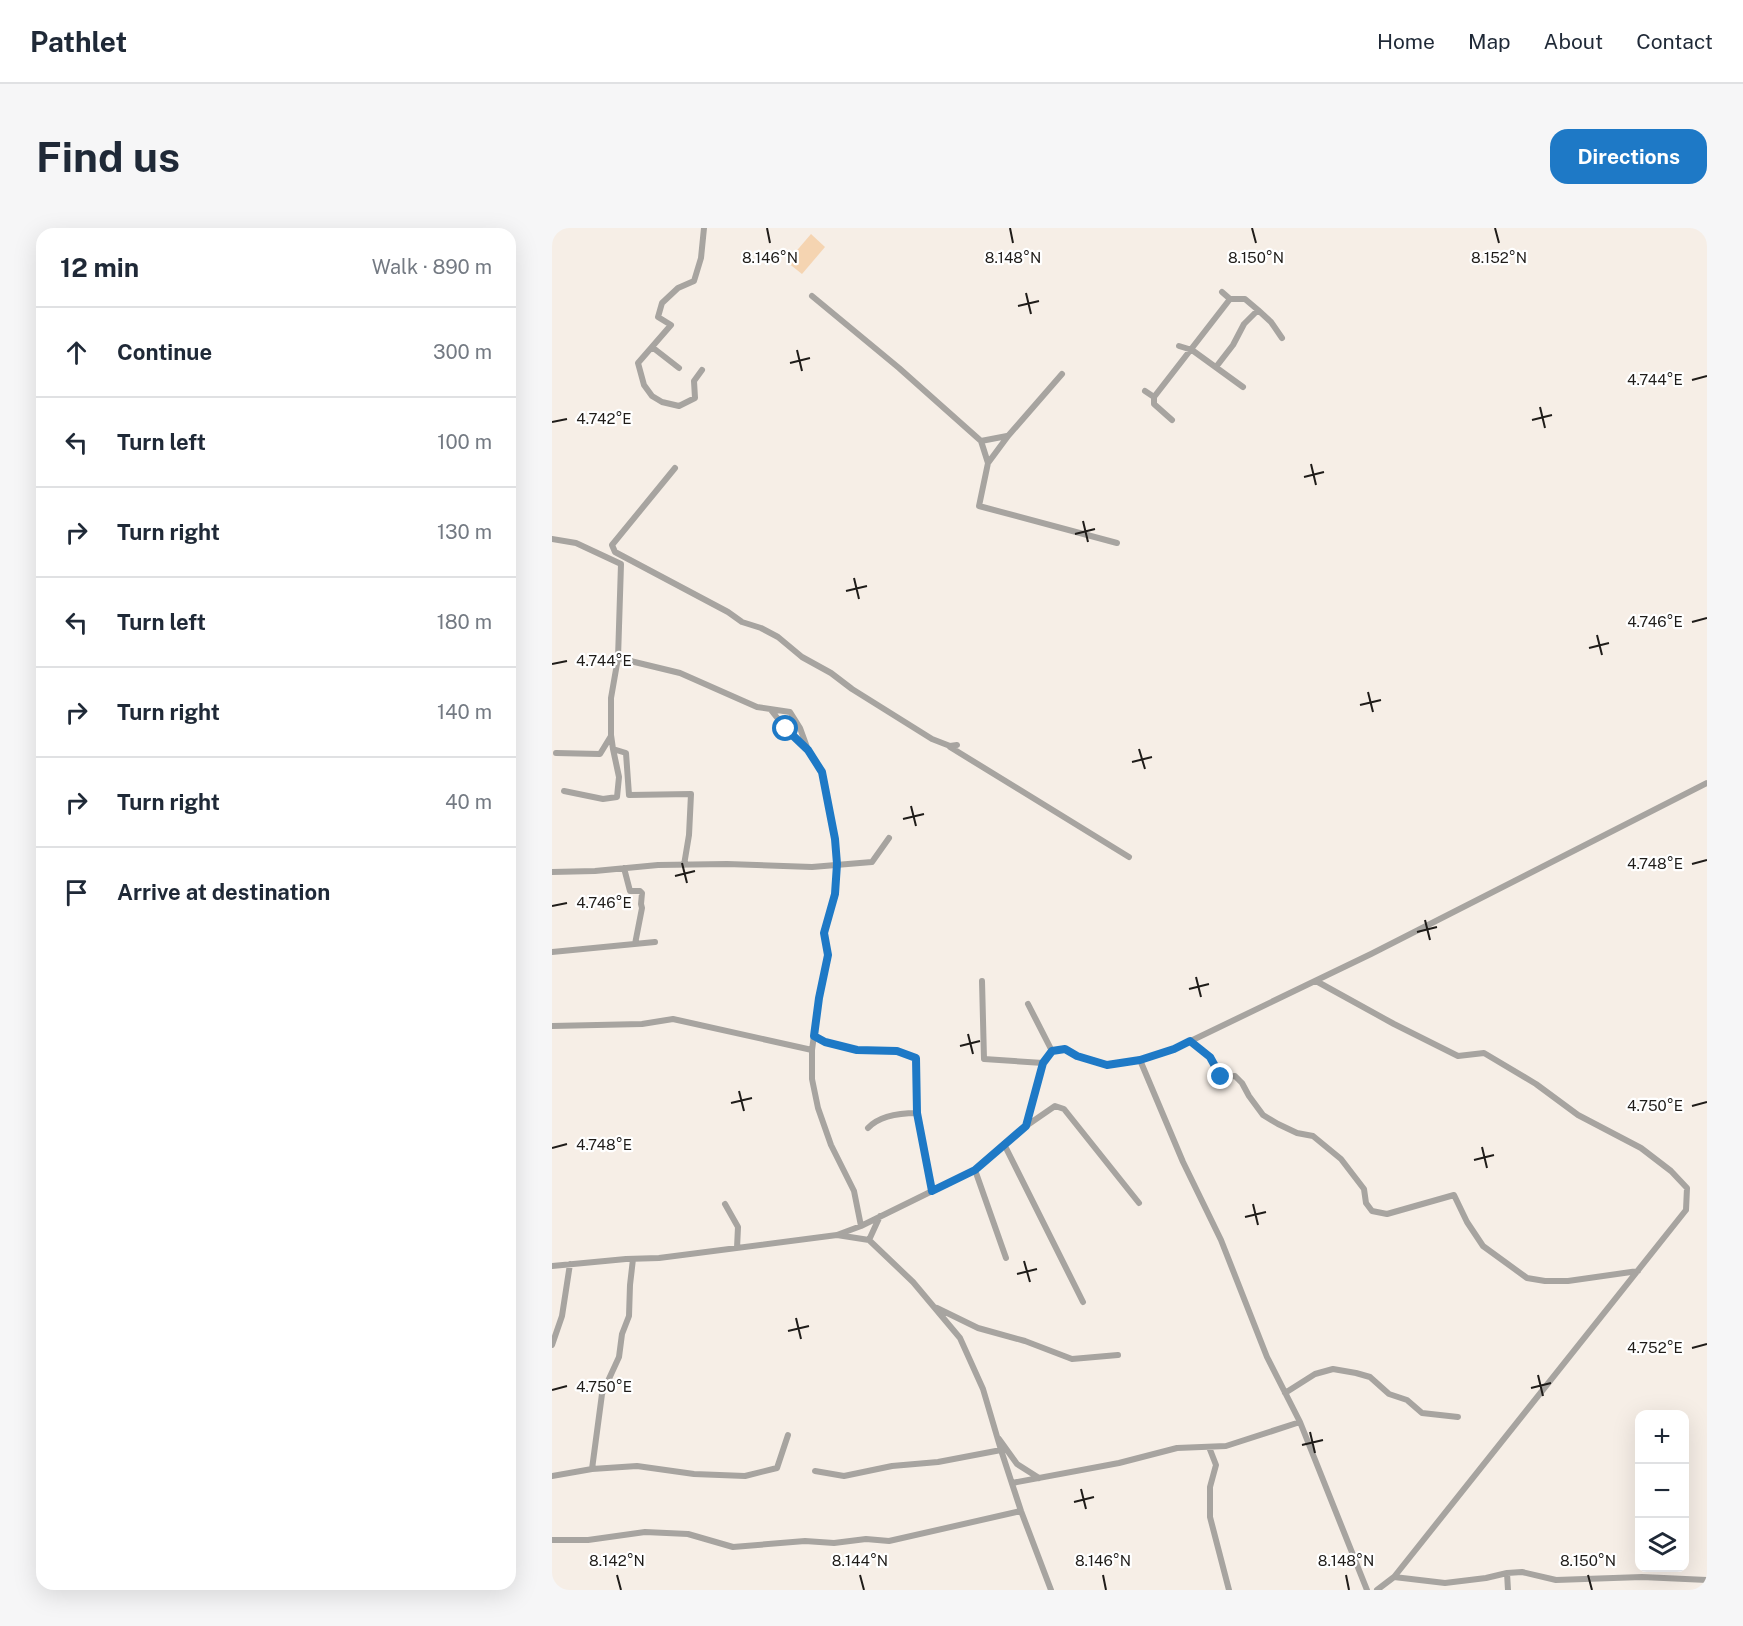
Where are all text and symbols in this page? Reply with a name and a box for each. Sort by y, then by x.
text: Pathlet [30,25,127,58]
text: Home [1377,29,1435,54]
text: Map [1468,29,1511,54]
text: About [1544,29,1603,54]
text: Contact [1636,29,1713,54]
button: Directions [1550,129,1707,184]
text: Find us [36,132,180,181]
text: 8.146°N [742,249,798,266]
text: 8.148°N [985,249,1041,266]
text: 8.150°N [1228,249,1284,266]
text: 8.152°N [1471,249,1527,266]
text: 12 min [60,252,139,283]
text: Walk · 890 m [372,255,492,279]
icon: ahead [60,336,93,369]
text: Continue [117,339,212,365]
text: 300 m [433,340,492,364]
text: 4.744°E [1627,371,1683,388]
text: 4.742°E [576,410,632,427]
icon: left [60,426,93,459]
text: Turn left [117,429,206,455]
text: 100 m [437,430,492,454]
icon: right [60,516,93,549]
text: Turn right [117,519,220,545]
text: 130 m [437,520,492,544]
icon: left [60,606,93,639]
text: Turn left [117,609,206,635]
text: 180 m [437,610,492,634]
text: 4.746°E [1627,613,1683,630]
text: 4.744°E [576,652,632,669]
icon: right [60,696,93,729]
text: Turn right [117,699,220,725]
text: 140 m [437,700,492,724]
route start [772,715,798,741]
icon: right [60,786,93,819]
text: Turn right [117,789,220,815]
text: 40 m [445,790,492,814]
text: 4.748°E [1627,855,1683,872]
icon: arrive [60,876,93,909]
text: Arrive at destination [117,879,330,905]
text: 4.746°E [576,894,632,911]
route end [1207,1063,1233,1089]
text: 4.750°E [1627,1097,1683,1114]
text: 4.748°E [576,1136,632,1153]
text: 4.752°E [1627,1339,1683,1356]
text: 4.750°E [576,1378,632,1395]
map controls [1635,1410,1689,1572]
button: + [1635,1410,1689,1464]
button: − [1635,1464,1689,1518]
button: layers [1635,1518,1689,1572]
text: 8.142°N [589,1552,645,1569]
text: 8.144°N [832,1552,888,1569]
text: 8.146°N [1075,1552,1131,1569]
text: 8.148°N [1318,1552,1374,1569]
text: 8.150°N [1560,1552,1616,1569]

